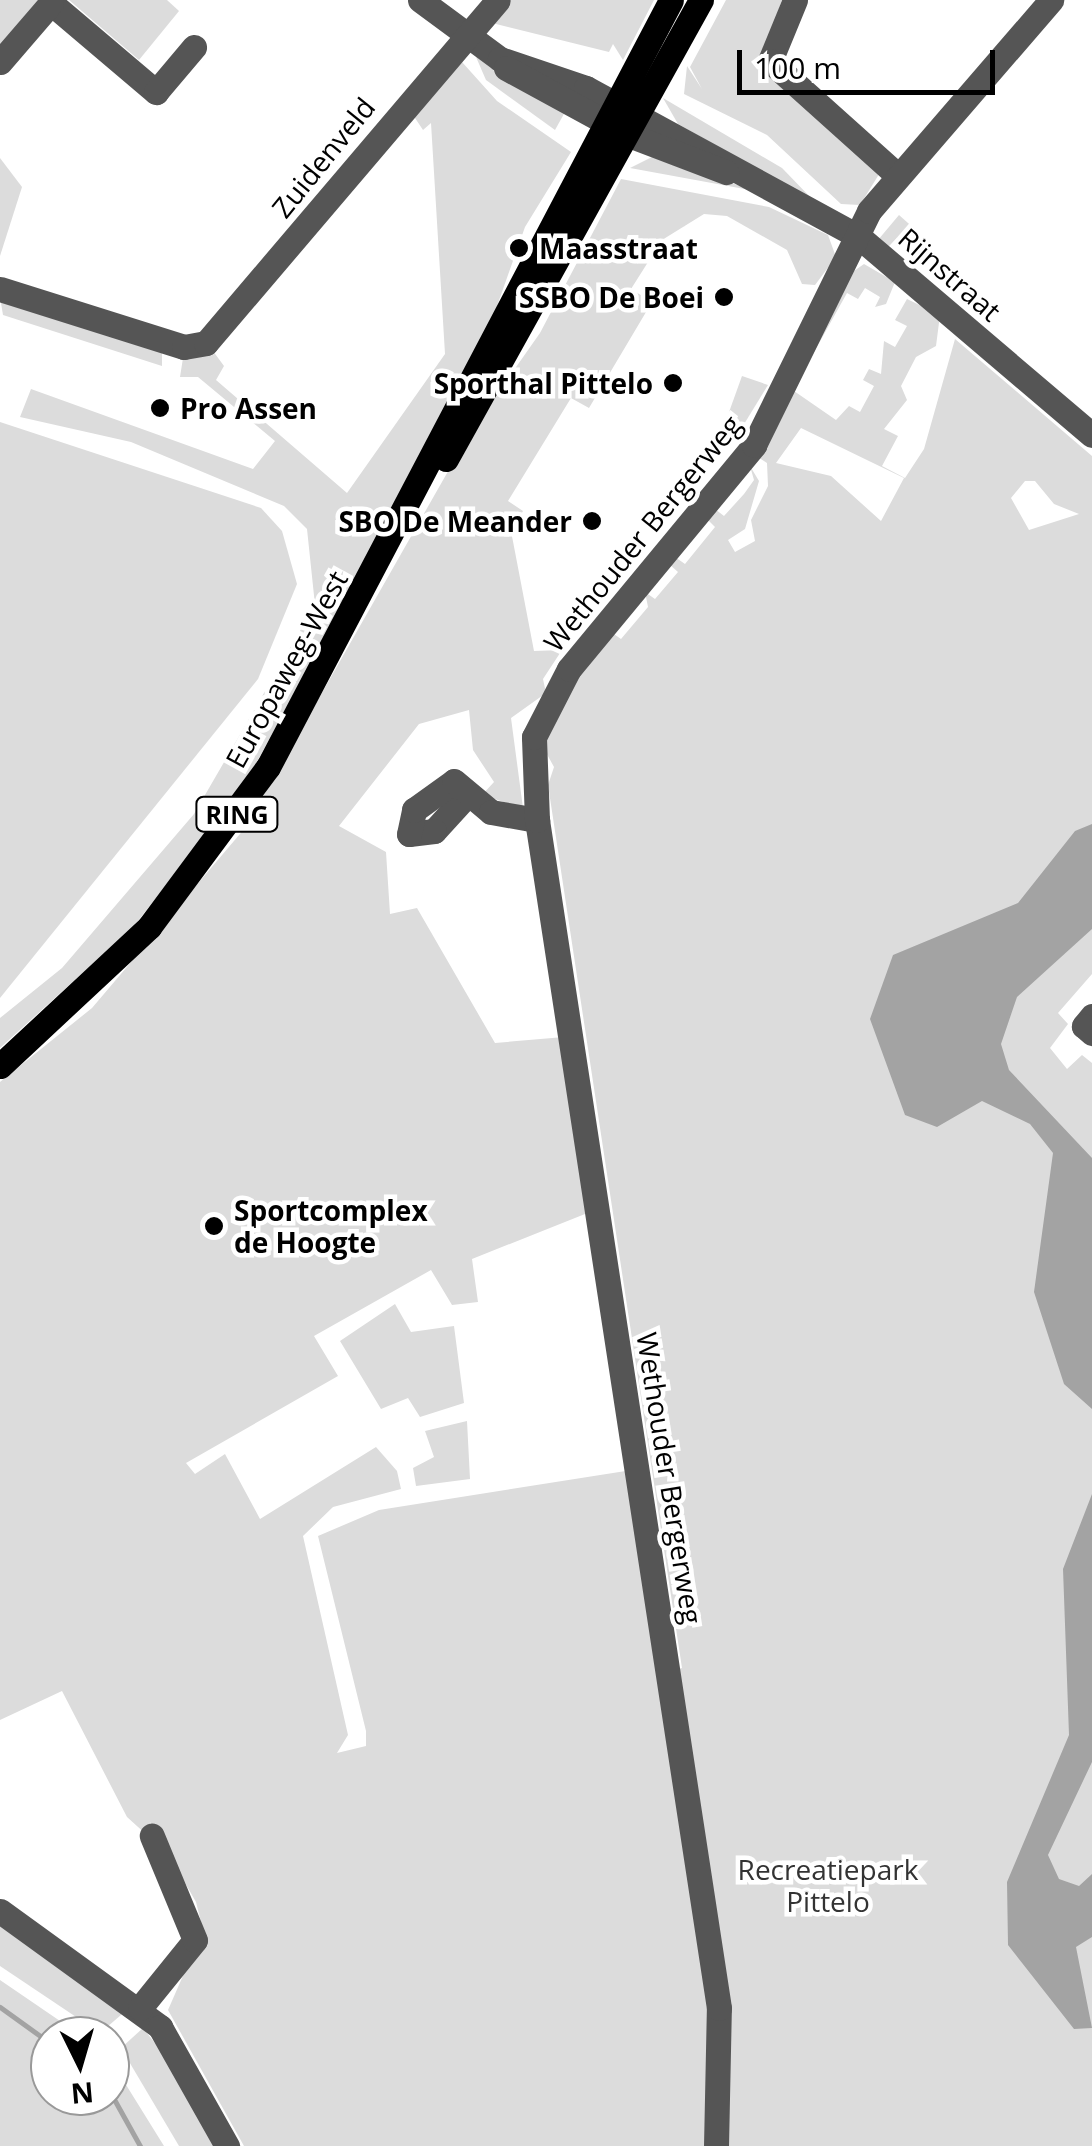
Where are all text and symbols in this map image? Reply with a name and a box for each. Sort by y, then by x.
scale bar [742,30,1000,92]
text: 100 m [754,47,841,88]
street label: Zuidenveld [265,90,381,224]
street label: Rijnstraat [892,220,1008,328]
place label: Maasstraat [539,231,698,265]
marker: Maasstraat [508,237,530,259]
place label: SSBO De Boei [519,280,704,314]
marker: SSBO De Boei [713,286,735,308]
place label: Sporthal Pittelo [434,366,653,400]
marker: Sporthal Pittelo [662,372,684,394]
place label: Pro Assen [180,391,317,425]
marker: Pro Assen [149,397,171,419]
street label: Wethouder Bergerweg [536,408,748,658]
place label: SBO De Meander [338,504,572,538]
marker: SBO De Meander [581,510,603,532]
street label: Europaweg-West [218,565,354,773]
road number: RING [194,794,280,834]
place label: Sportcomplex de Hoogte [234,1193,428,1259]
marker: Sportcomplex de Hoogte [203,1215,225,1237]
street label: Wethouder Bergerweg [630,1330,710,1626]
park label: Recreatiepark Pittelo [738,1852,918,1918]
north arrow [30,2016,130,2116]
text: N [69,2074,95,2114]

